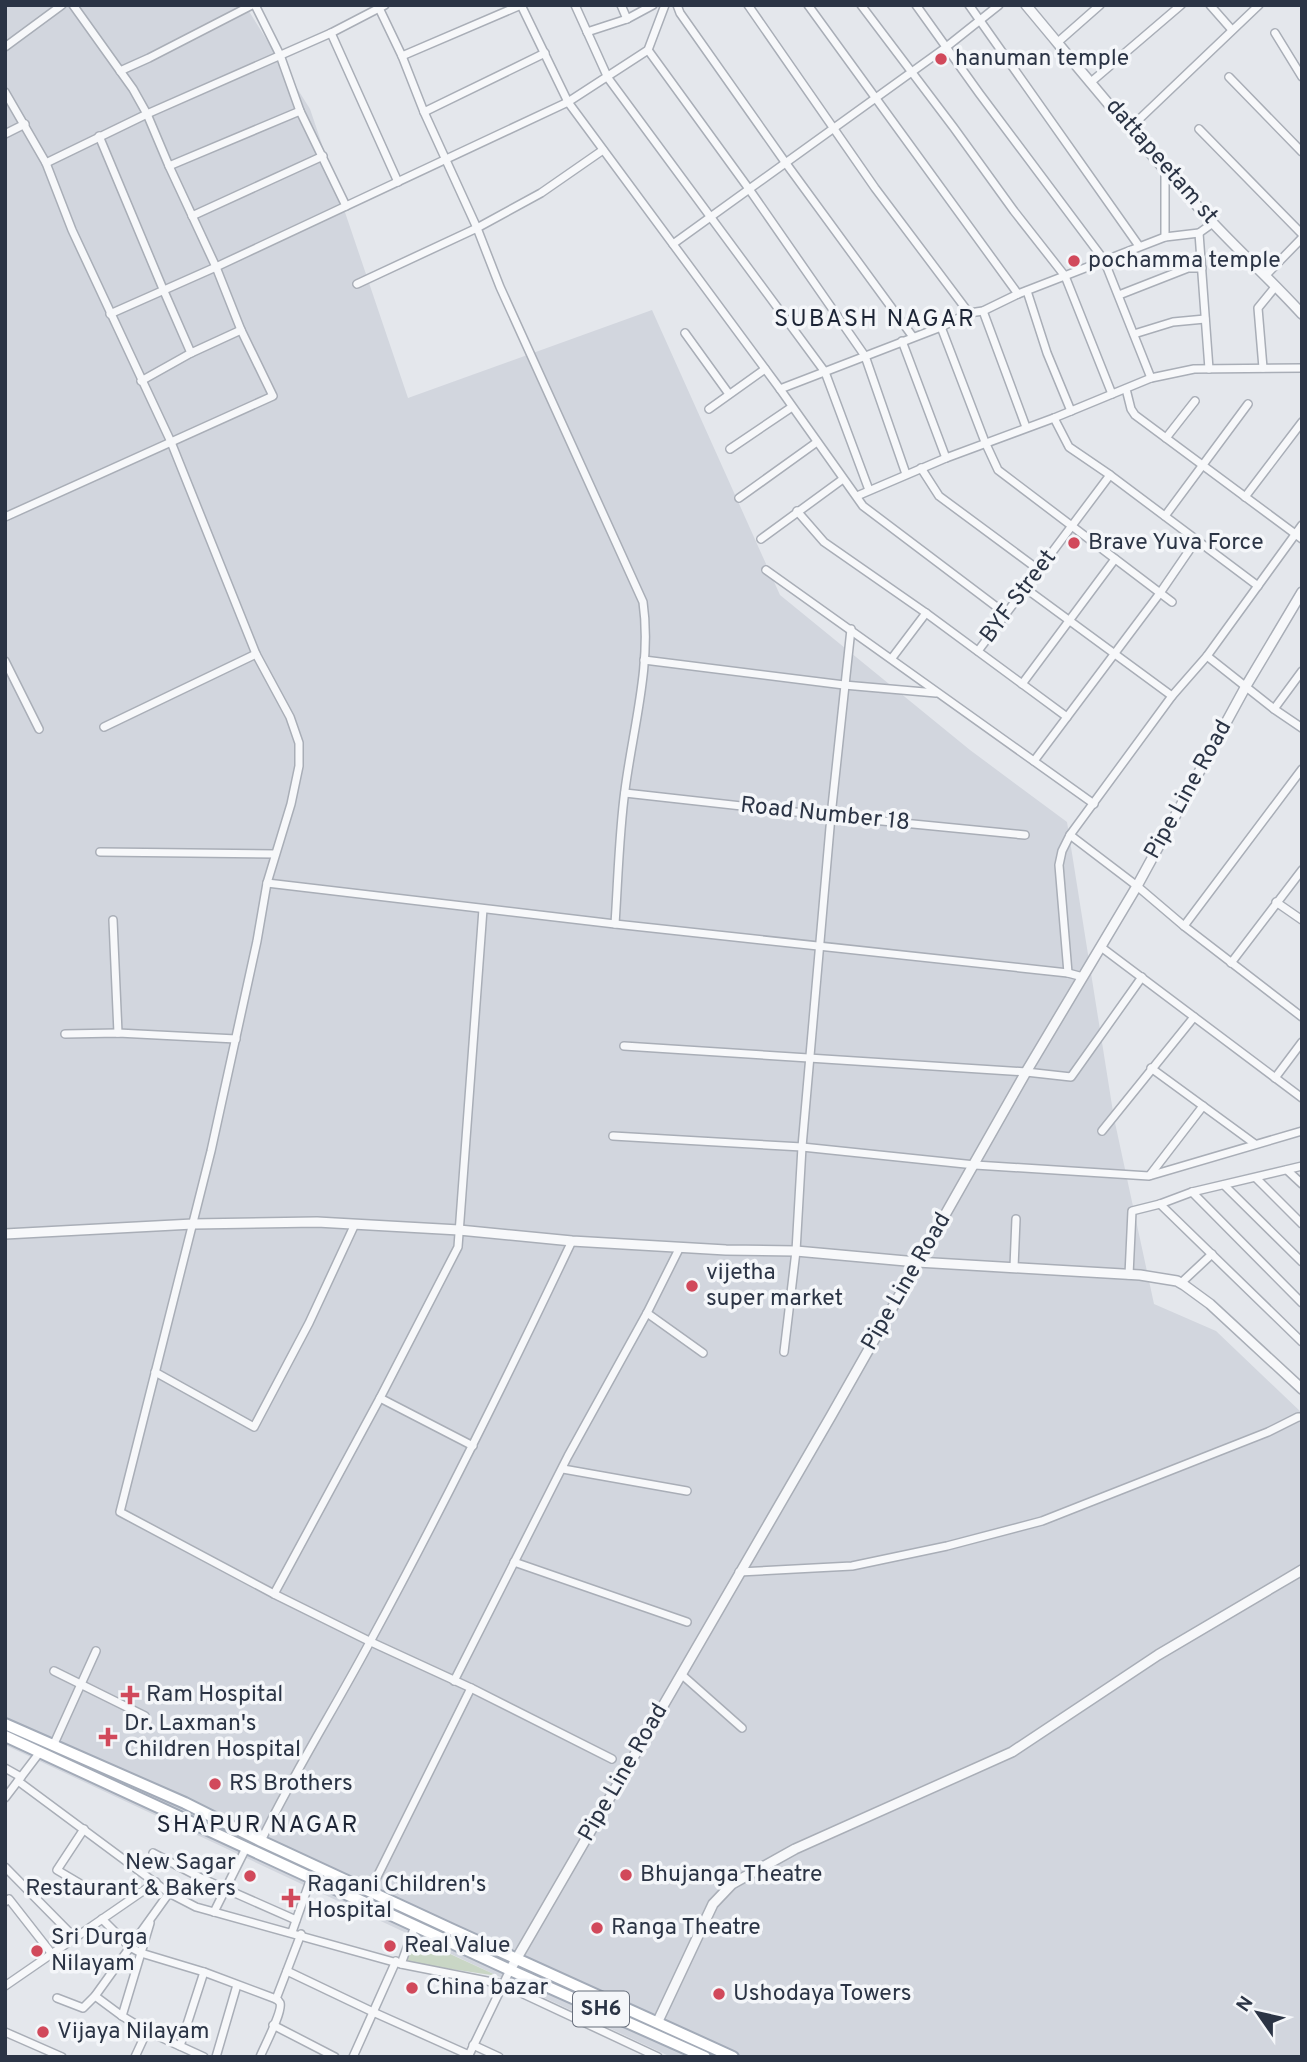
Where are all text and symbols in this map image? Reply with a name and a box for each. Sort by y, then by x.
place label: hanuman temple [955,45,1129,74]
marker: hanuman temple [933,51,949,67]
street label: dattapeetam st [1098,93,1224,231]
place label: pochamma temple [1088,247,1281,276]
marker: pochamma temple [1066,253,1082,269]
district label: SUBASH NAGAR [774,305,976,335]
place label: Brave Yuva Force [1088,529,1264,558]
marker: Brave Yuva Force [1066,535,1082,551]
street label: BYF Street [974,544,1064,650]
street label: Pipe Line Road [1139,715,1239,865]
street label: Road Number 18 [739,792,911,838]
street label: Pipe Line Road [856,1208,958,1356]
place label: vijetha super market [706,1259,843,1314]
marker: vijetha super market [684,1278,700,1294]
place label: Ram Hospital [146,1681,283,1710]
marker: Ram Hospital [120,1685,140,1705]
street label: Pipe Line Road [573,1699,675,1847]
place label: Dr. Laxman's Children Hospital [124,1710,301,1765]
marker: Dr. Laxman's Children Hospital [98,1727,118,1747]
place label: RS Brothers [229,1770,353,1799]
marker: RS Brothers [207,1776,223,1792]
district label: SHAPUR NAGAR [156,1811,360,1841]
place label: New Sagar Restaurant & Bakers [25,1849,236,1904]
place label: Bhujanga Theatre [640,1861,822,1890]
marker: Bhujanga Theatre [618,1867,634,1883]
marker: New Sagar Restaurant & Bakers [242,1868,258,1884]
place label: Ragani Children's Hospital [307,1871,486,1926]
marker: Ragani Children's Hospital [281,1888,301,1908]
place label: Ranga Theatre [611,1914,761,1943]
marker: Ranga Theatre [589,1920,605,1936]
place label: Sri Durga Nilayam [51,1924,147,1979]
place label: Real Value [404,1932,510,1961]
marker: Real Value [382,1938,398,1954]
marker: Sri Durga Nilayam [29,1943,45,1959]
place label: China bazar [426,1974,549,2003]
north arrow [1223,1978,1293,2048]
marker: China bazar [404,1980,420,1996]
place label: Ushodaya Towers [733,1980,911,2009]
marker: Ushodaya Towers [711,1986,727,2002]
road number: SH6 [573,1992,629,2026]
text: N [1232,1992,1259,2017]
place label: Vijaya Nilayam [57,2018,209,2047]
marker: Vijaya Nilayam [35,2024,51,2040]

